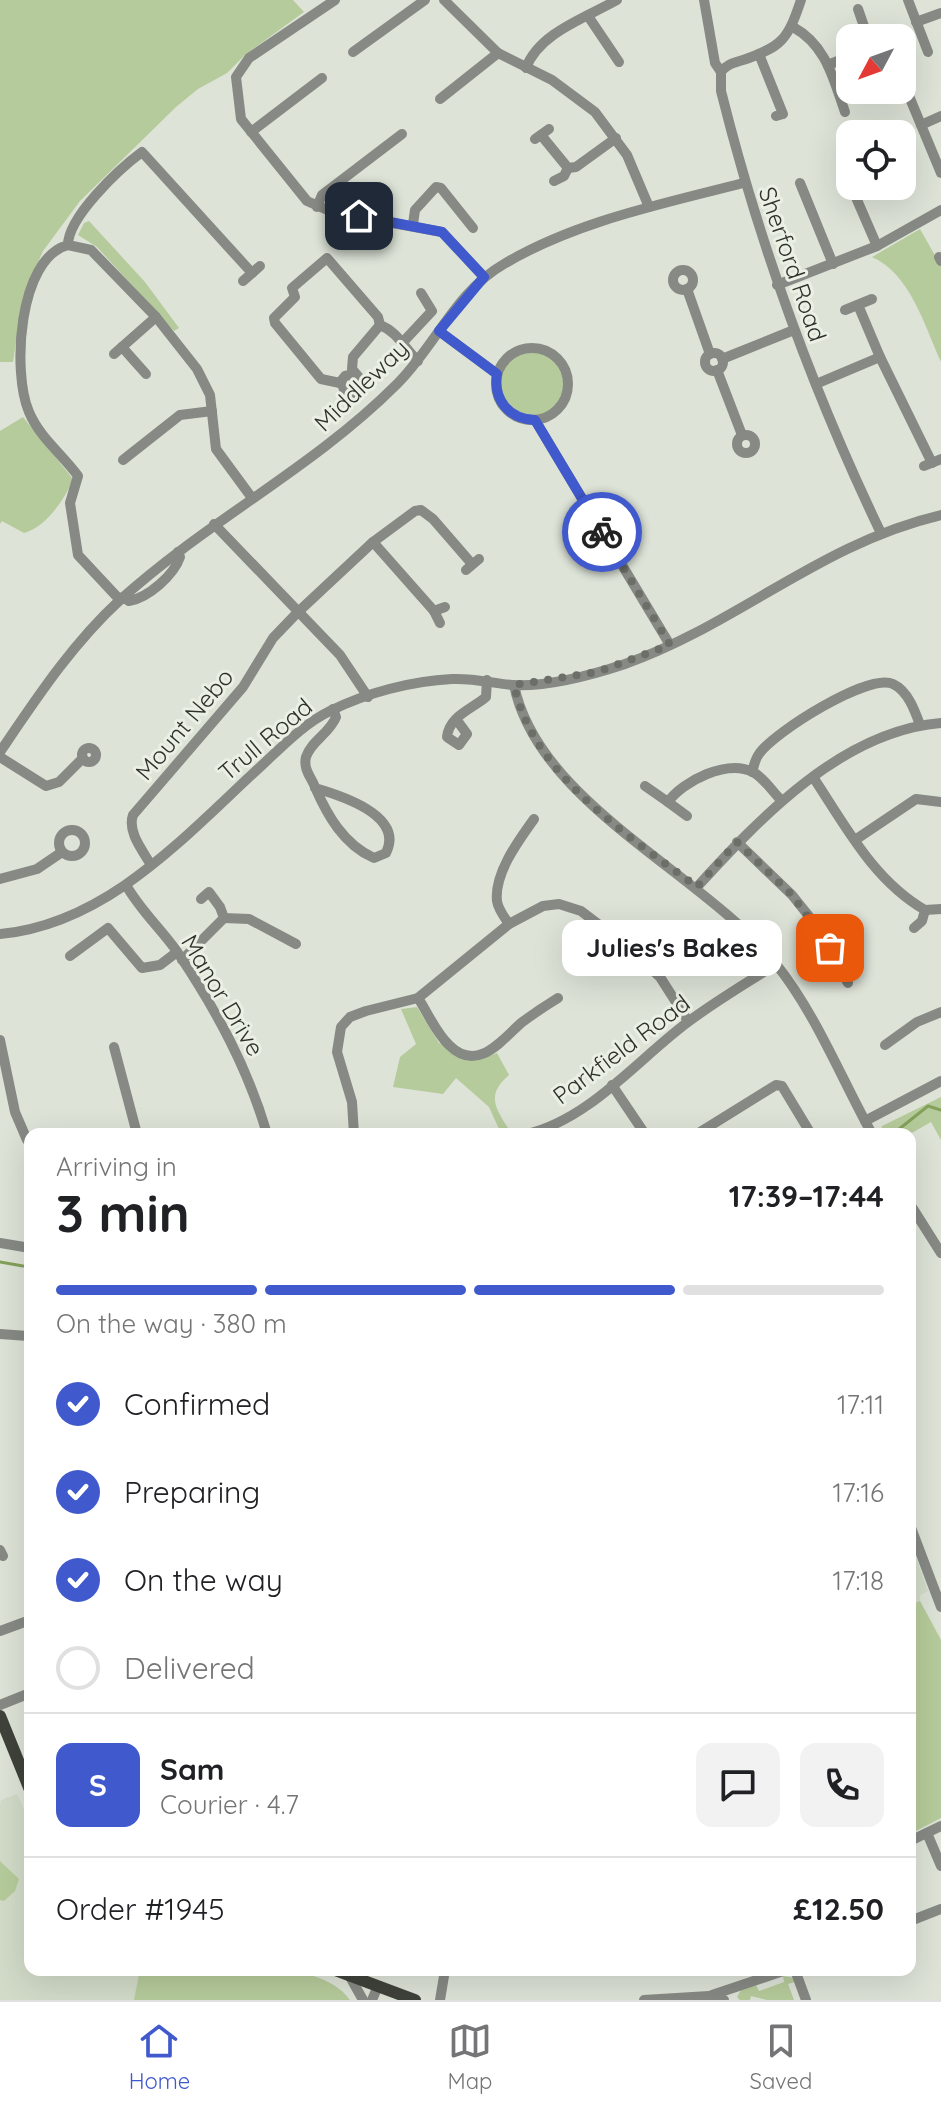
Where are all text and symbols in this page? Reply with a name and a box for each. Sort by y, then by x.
north arrow [836,24,916,104]
map controls [836,24,916,200]
button: locate [836,120,916,200]
pin [325,182,393,250]
street label: Sherford Road [753,183,833,345]
icon: home [337,194,381,238]
street label: Middleway [308,333,414,437]
courier [562,492,642,572]
icon: bike [580,510,624,554]
street label: Mount Nebo [129,662,239,786]
street label: Trull Road [212,691,318,787]
pin [796,914,864,982]
callout: Julies's Bakes [562,920,782,976]
icon: bag [808,926,852,970]
street label: Manor Drive [175,929,271,1061]
text: Julies's Bakes [586,931,758,964]
street label: Parkfield Road [546,988,696,1110]
text: Arriving in [56,1150,177,1183]
text: 17:39–17:44 [729,1177,884,1215]
text: 3 min [56,1180,190,1245]
text: On the way · 380 m [56,1307,287,1340]
icon: check [56,1382,100,1426]
text: Confirmed [124,1385,270,1423]
text: 17:11 [837,1388,884,1421]
icon: check [56,1470,100,1514]
text: Preparing [124,1473,260,1511]
text: 17:16 [833,1476,884,1509]
icon: check [56,1558,100,1602]
text: On the way [124,1561,283,1599]
text: 17:18 [833,1564,884,1597]
text: Delivered [124,1649,255,1687]
button: chat [696,1743,780,1827]
button: phone [800,1743,884,1827]
text: Sam [160,1750,224,1788]
text: S [89,1766,107,1804]
text: Courier · 4.7 [160,1788,299,1821]
text: Order #1945 [56,1890,225,1928]
text: £12.50 [793,1890,884,1928]
tab: Home [129,2019,190,2095]
tab: Map [448,2019,492,2095]
tab: Saved [750,2019,812,2095]

